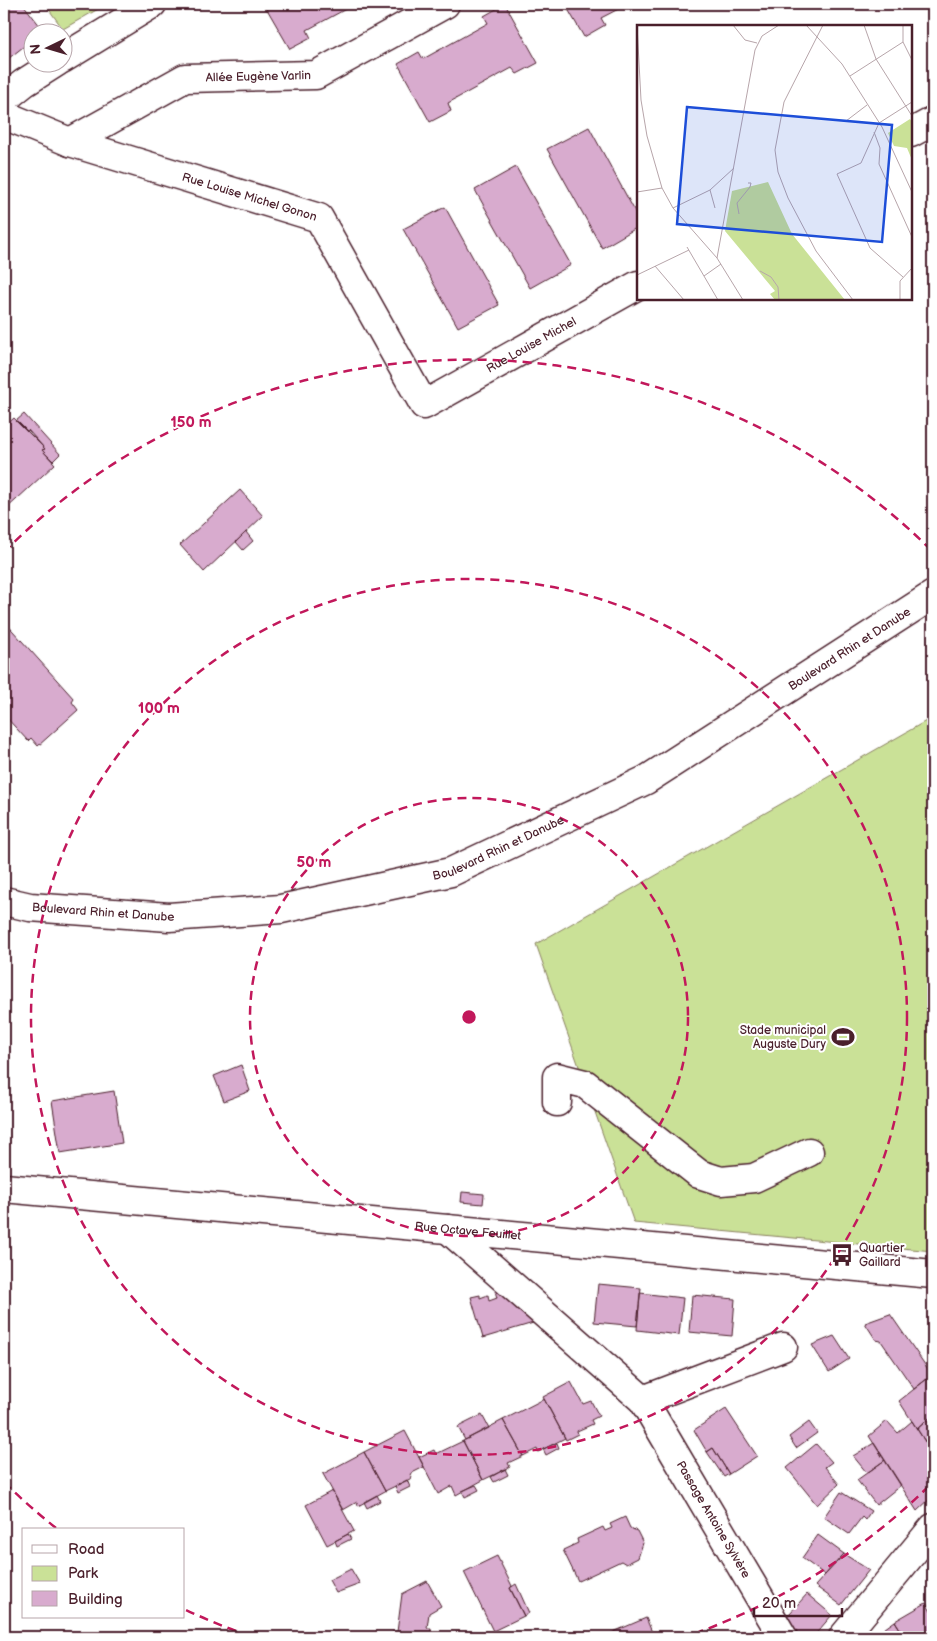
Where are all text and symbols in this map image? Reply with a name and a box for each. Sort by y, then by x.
north arrow [22,22,72,72]
inset map [637,25,912,300]
text: N [27,43,44,55]
street label: Allée Eugène Varlin [206,68,311,86]
street label: Rue Louise Michel Gonon [180,170,319,225]
street label: Rue Louise Michel [484,314,579,377]
text: 150 m [170,413,212,432]
street label: Boulevard Rhin et Danube [786,604,914,694]
text: 100 m [138,699,180,718]
street label: Boulevard Rhin et Danube [431,813,567,884]
text: 50 m [297,853,332,872]
street label: Boulevard Rhin et Danube [31,900,175,925]
centre of rings [460,1008,478,1026]
place label: Stade municipal Auguste Dury [740,1023,827,1052]
sports icon: Stade municipal Auguste Dury [830,1024,856,1050]
street label: Rue Octave Feuillet [414,1219,522,1244]
place label: Quartier Gaillard [859,1241,905,1270]
bus stop icon: Quartier Gaillard [829,1242,855,1268]
street label: Passage Antoine Sylvère [673,1458,753,1581]
legend [22,1528,185,1618]
text: Road [68,1540,104,1559]
text: Park [68,1564,99,1583]
scale bar [754,1586,842,1618]
text: Building [68,1590,123,1609]
text: 20 m [762,1594,796,1613]

